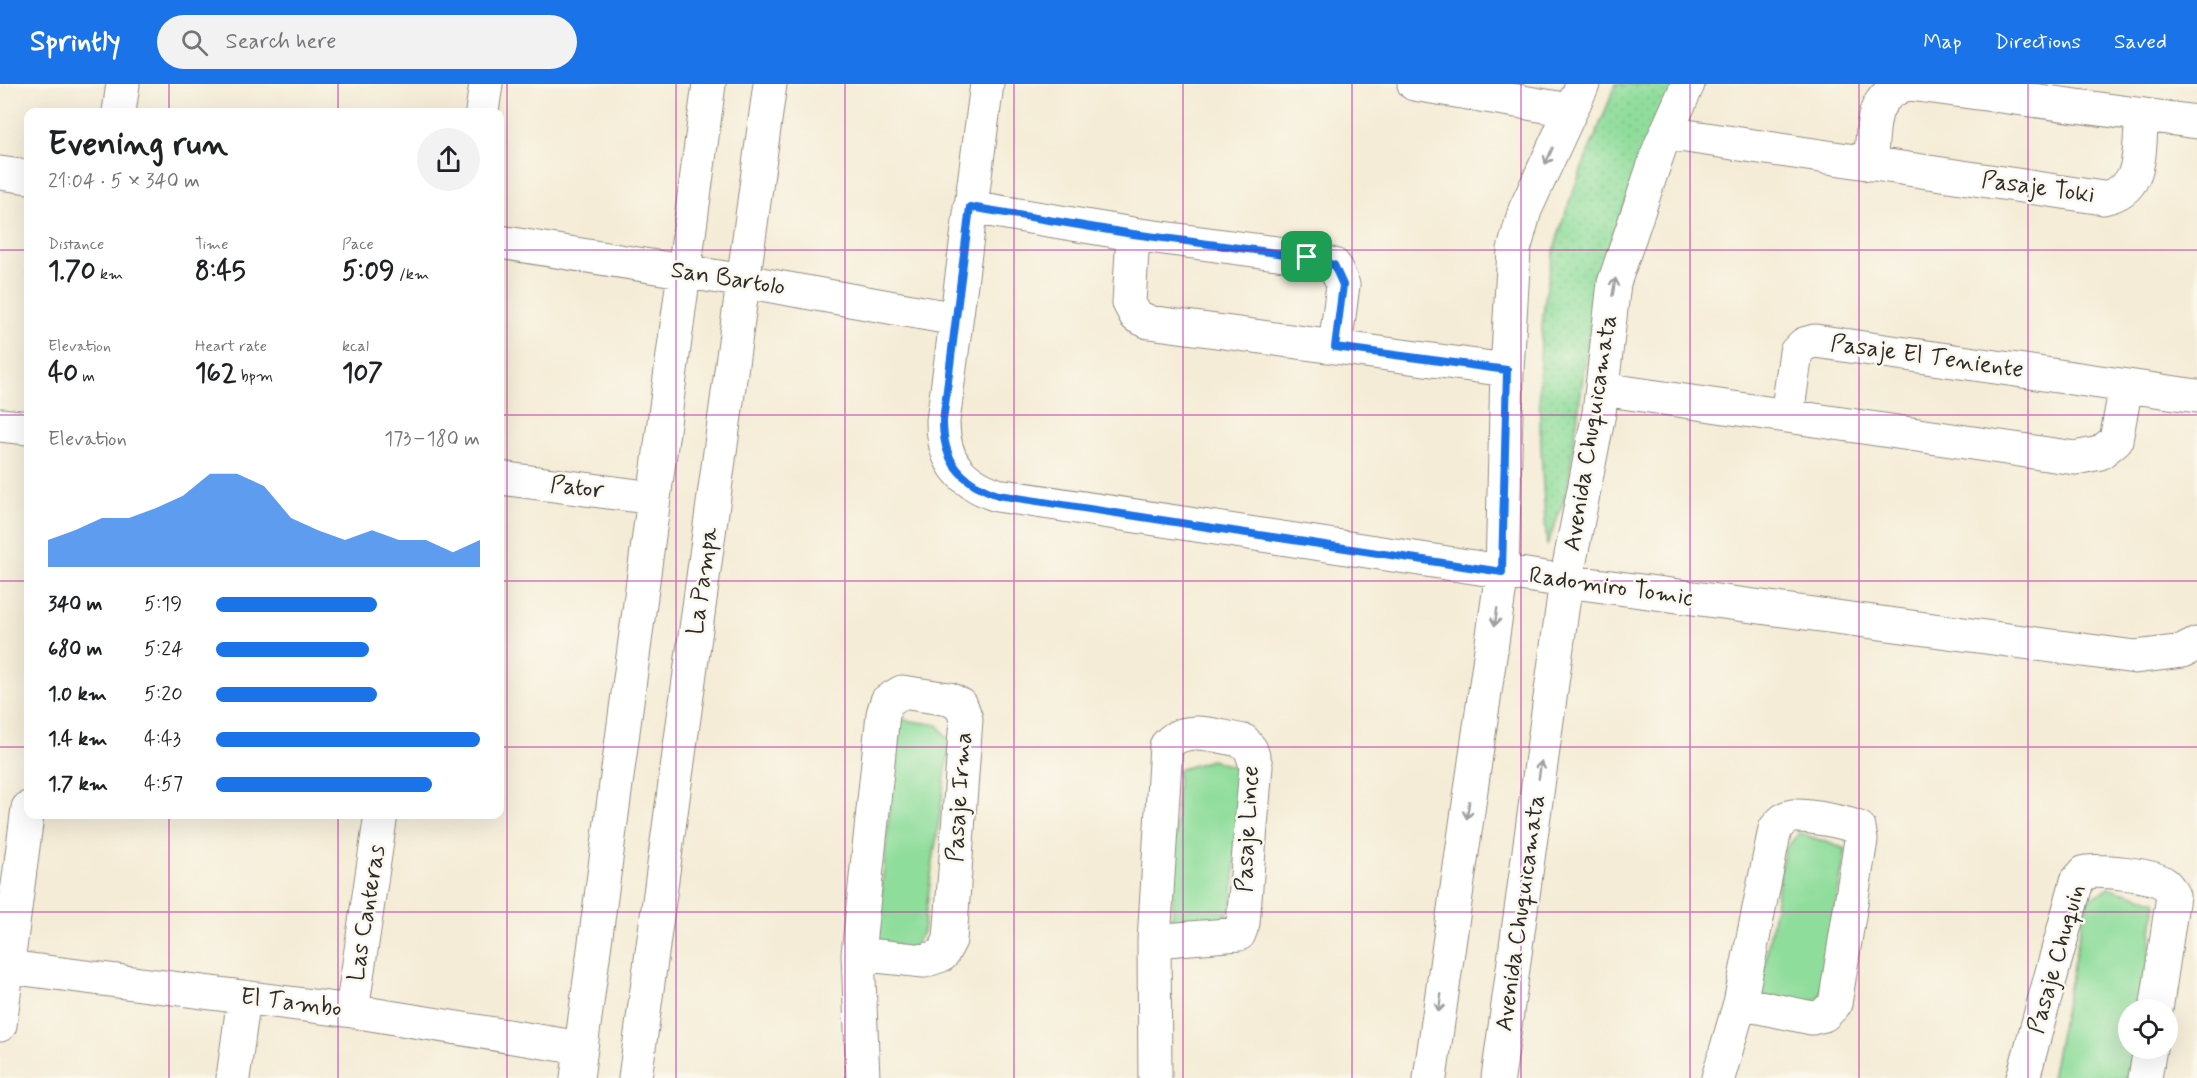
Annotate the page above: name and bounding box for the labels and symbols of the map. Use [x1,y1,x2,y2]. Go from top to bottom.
one-way arrow [1543,147,1555,165]
street label: Pasaje Toki [1979,165,2097,211]
pin [1281,231,1332,282]
street label: San Bartolo [669,255,787,303]
one-way arrow [1609,278,1620,298]
street label: Avenida Chuquicamata [1557,313,1625,553]
street label: Pasaje El Teniente [1829,328,2025,386]
street label: Pator [548,469,606,507]
street label: La Pampa [680,525,726,637]
street label: Radomiro Tomic [1527,560,1695,614]
one-way arrow [1490,606,1501,626]
street label: Pasaje Irma [940,731,980,863]
one-way arrow [1535,761,1546,781]
street label: Pasaje Lince [1229,765,1267,893]
street label: Avenida Chuquicamata [1489,793,1553,1033]
one-way arrow [1462,799,1473,819]
street label: Las Canteras [341,842,393,983]
street label: Pasaje Chuquin [2021,881,2093,1037]
street label: El Tambo [239,981,343,1025]
one-way arrow [1435,992,1446,1012]

